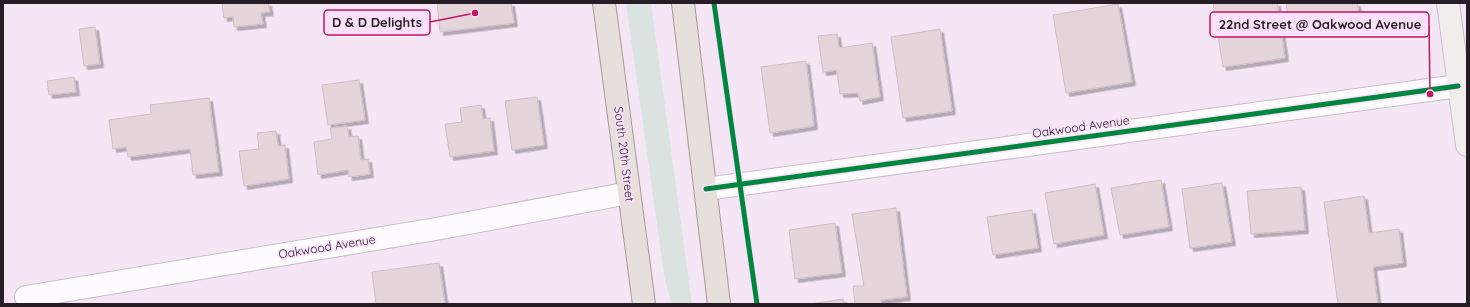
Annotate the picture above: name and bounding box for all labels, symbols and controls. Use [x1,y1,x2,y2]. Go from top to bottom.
callout: D & D Delights [324,10,430,35]
callout: 22nd Street @ Oakwood Avenue [1210,12,1429,37]
text: D & D Delights [332,14,422,30]
text: 22nd Street @ Oakwood Avenue [1219,16,1422,32]
street label: South 20th Street [611,106,638,202]
street label: Oakwood Avenue [1031,112,1131,141]
street label: Oakwood Avenue [277,231,377,262]

